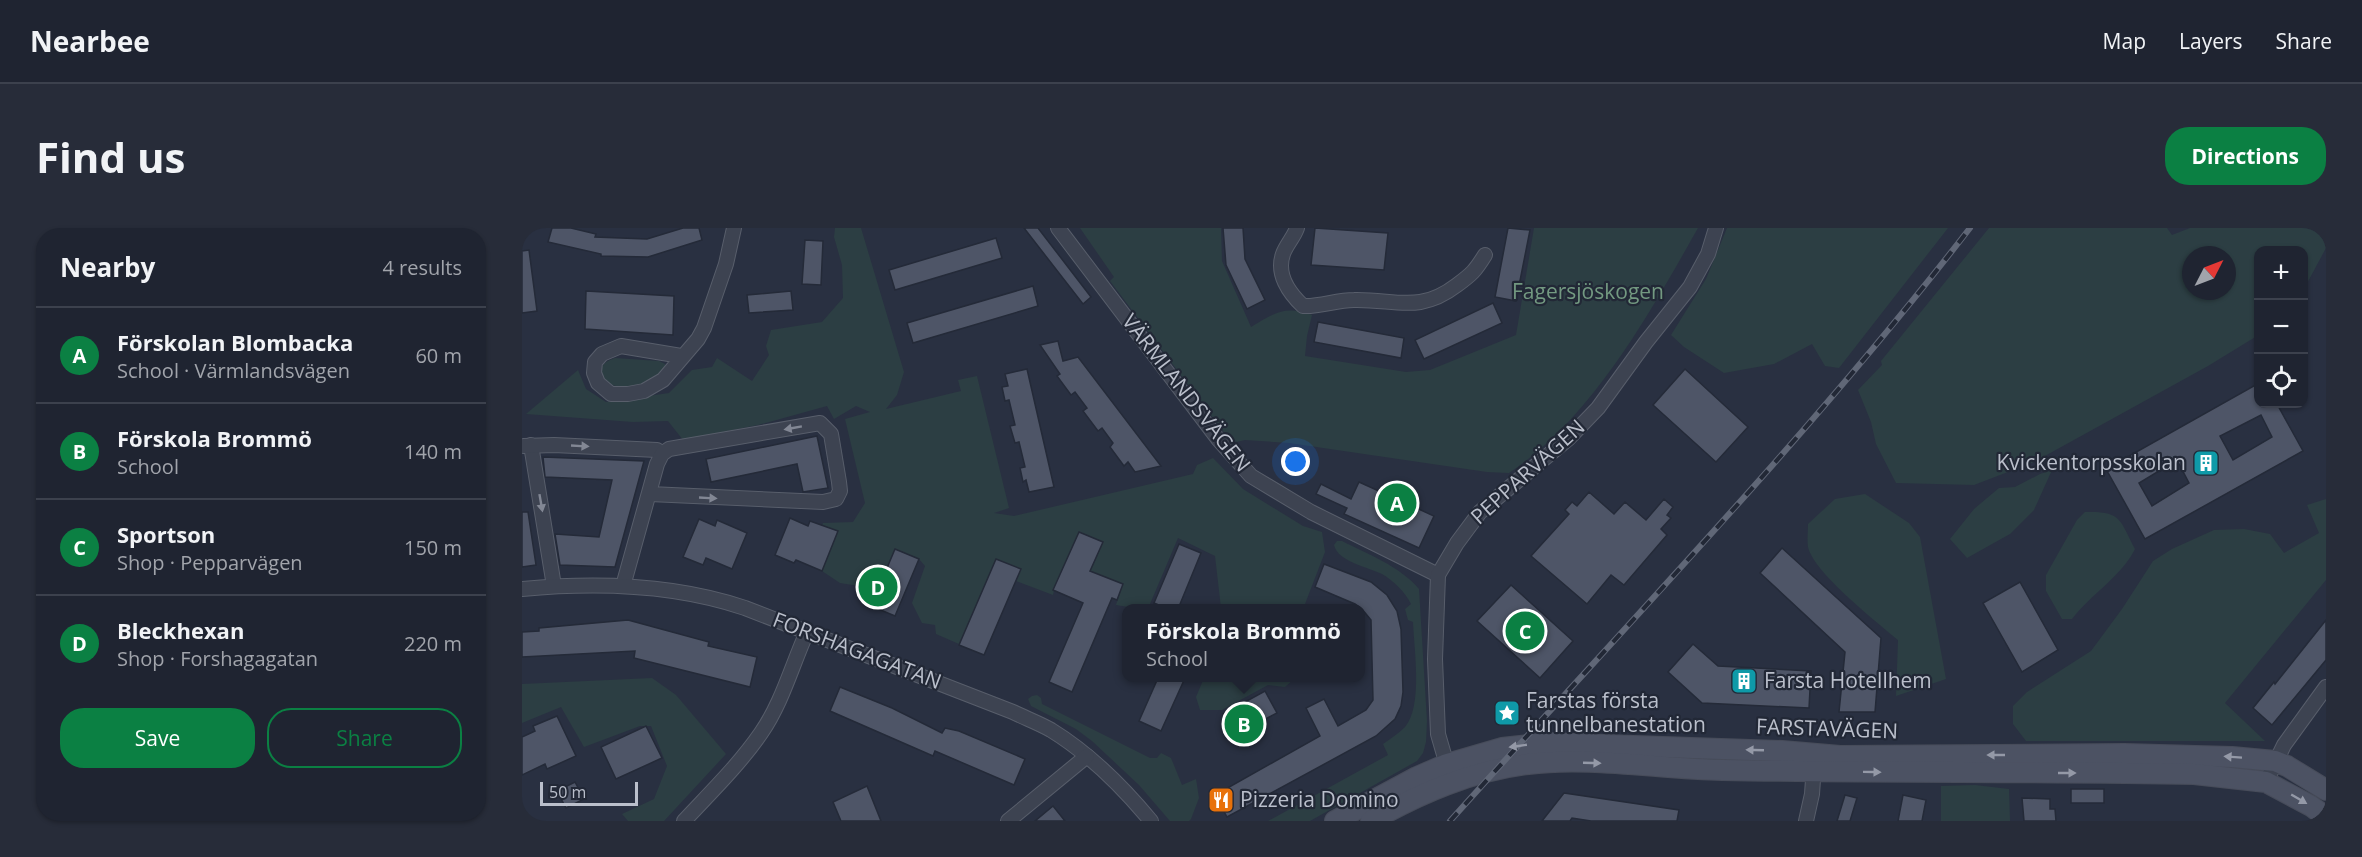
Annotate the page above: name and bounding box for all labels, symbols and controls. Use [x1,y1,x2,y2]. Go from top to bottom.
text: Nearbee [30,22,150,60]
text: Map [2103,27,2146,55]
text: Layers [2179,27,2243,55]
text: Share [2276,27,2332,55]
button: Directions [2165,127,2326,185]
text: Find us [36,128,185,185]
north arrow [2182,246,2236,300]
map controls [2254,246,2308,408]
button: + [2254,246,2308,300]
text: Nearby [60,249,155,285]
text: 4 results [382,254,462,281]
park label: Fagersjöskogen [1512,277,1664,305]
button: − [2254,300,2308,354]
street label: VÄRMLANDSVÄGEN [1116,308,1257,477]
text: Förskolan Blombacka [117,327,353,357]
text: A [73,342,86,369]
text: 60 m [415,342,462,369]
button: locate [2254,354,2308,408]
text: School · Värmlandsvägen [117,357,350,384]
street label: PEPPARVÄGEN [1464,413,1590,530]
text: Förskola Brommö [117,423,312,453]
one-way arrow [784,424,803,433]
text: B [73,438,86,465]
text: 140 m [404,438,462,465]
one-way arrow [571,442,590,451]
your location [1281,447,1310,476]
place label: Kvickentorpsskolan [1997,448,2186,476]
building icon: Kvickentorpsskolan [2191,448,2221,478]
text: School [117,453,179,480]
pin: A [1378,480,1416,526]
one-way arrow [537,493,546,512]
one-way arrow [699,493,718,502]
text: Sportson [117,519,215,549]
text: C [73,534,86,561]
text: 150 m [404,534,462,561]
text: Shop · Pepparvägen [117,549,303,576]
pin: D [858,564,898,610]
popup [1122,604,1365,682]
street label: FORSHAGAGATAN [769,605,946,695]
pin: C [1506,608,1544,654]
text: Bleckhexan [117,615,244,645]
text: Förskola Brommö [1146,615,1341,645]
text: D [72,630,87,657]
text: 220 m [404,630,462,657]
text: Shop · Forshagagatan [117,645,318,672]
text: School [1146,645,1208,672]
building icon: Farsta Hotellhem [1729,666,1759,696]
place label: Farsta Hotellhem [1764,666,1932,694]
place label: Farstas första tunnelbanestation [1526,686,1706,738]
place icon: Farstas första tunnelbanestation [1492,698,1522,728]
pin: B [1224,702,1264,746]
button: Save [60,708,255,768]
button: Share [267,708,462,768]
street label: FARSTAVÄGEN [1756,712,1898,744]
one-way arrow [1509,741,1528,750]
one-way arrow [1746,745,1765,755]
one-way arrow [1987,750,2006,760]
one-way arrow [2224,752,2243,762]
one-way arrow [1583,758,1602,768]
one-way arrow [1863,767,1882,777]
one-way arrow [2058,768,2077,777]
scale bar [540,779,638,806]
text: 50 m [549,781,586,803]
restaurant icon: Pizzeria Domino [1206,785,1236,815]
place label: Pizzeria Domino [1240,785,1399,813]
one-way arrow [2291,794,2308,804]

